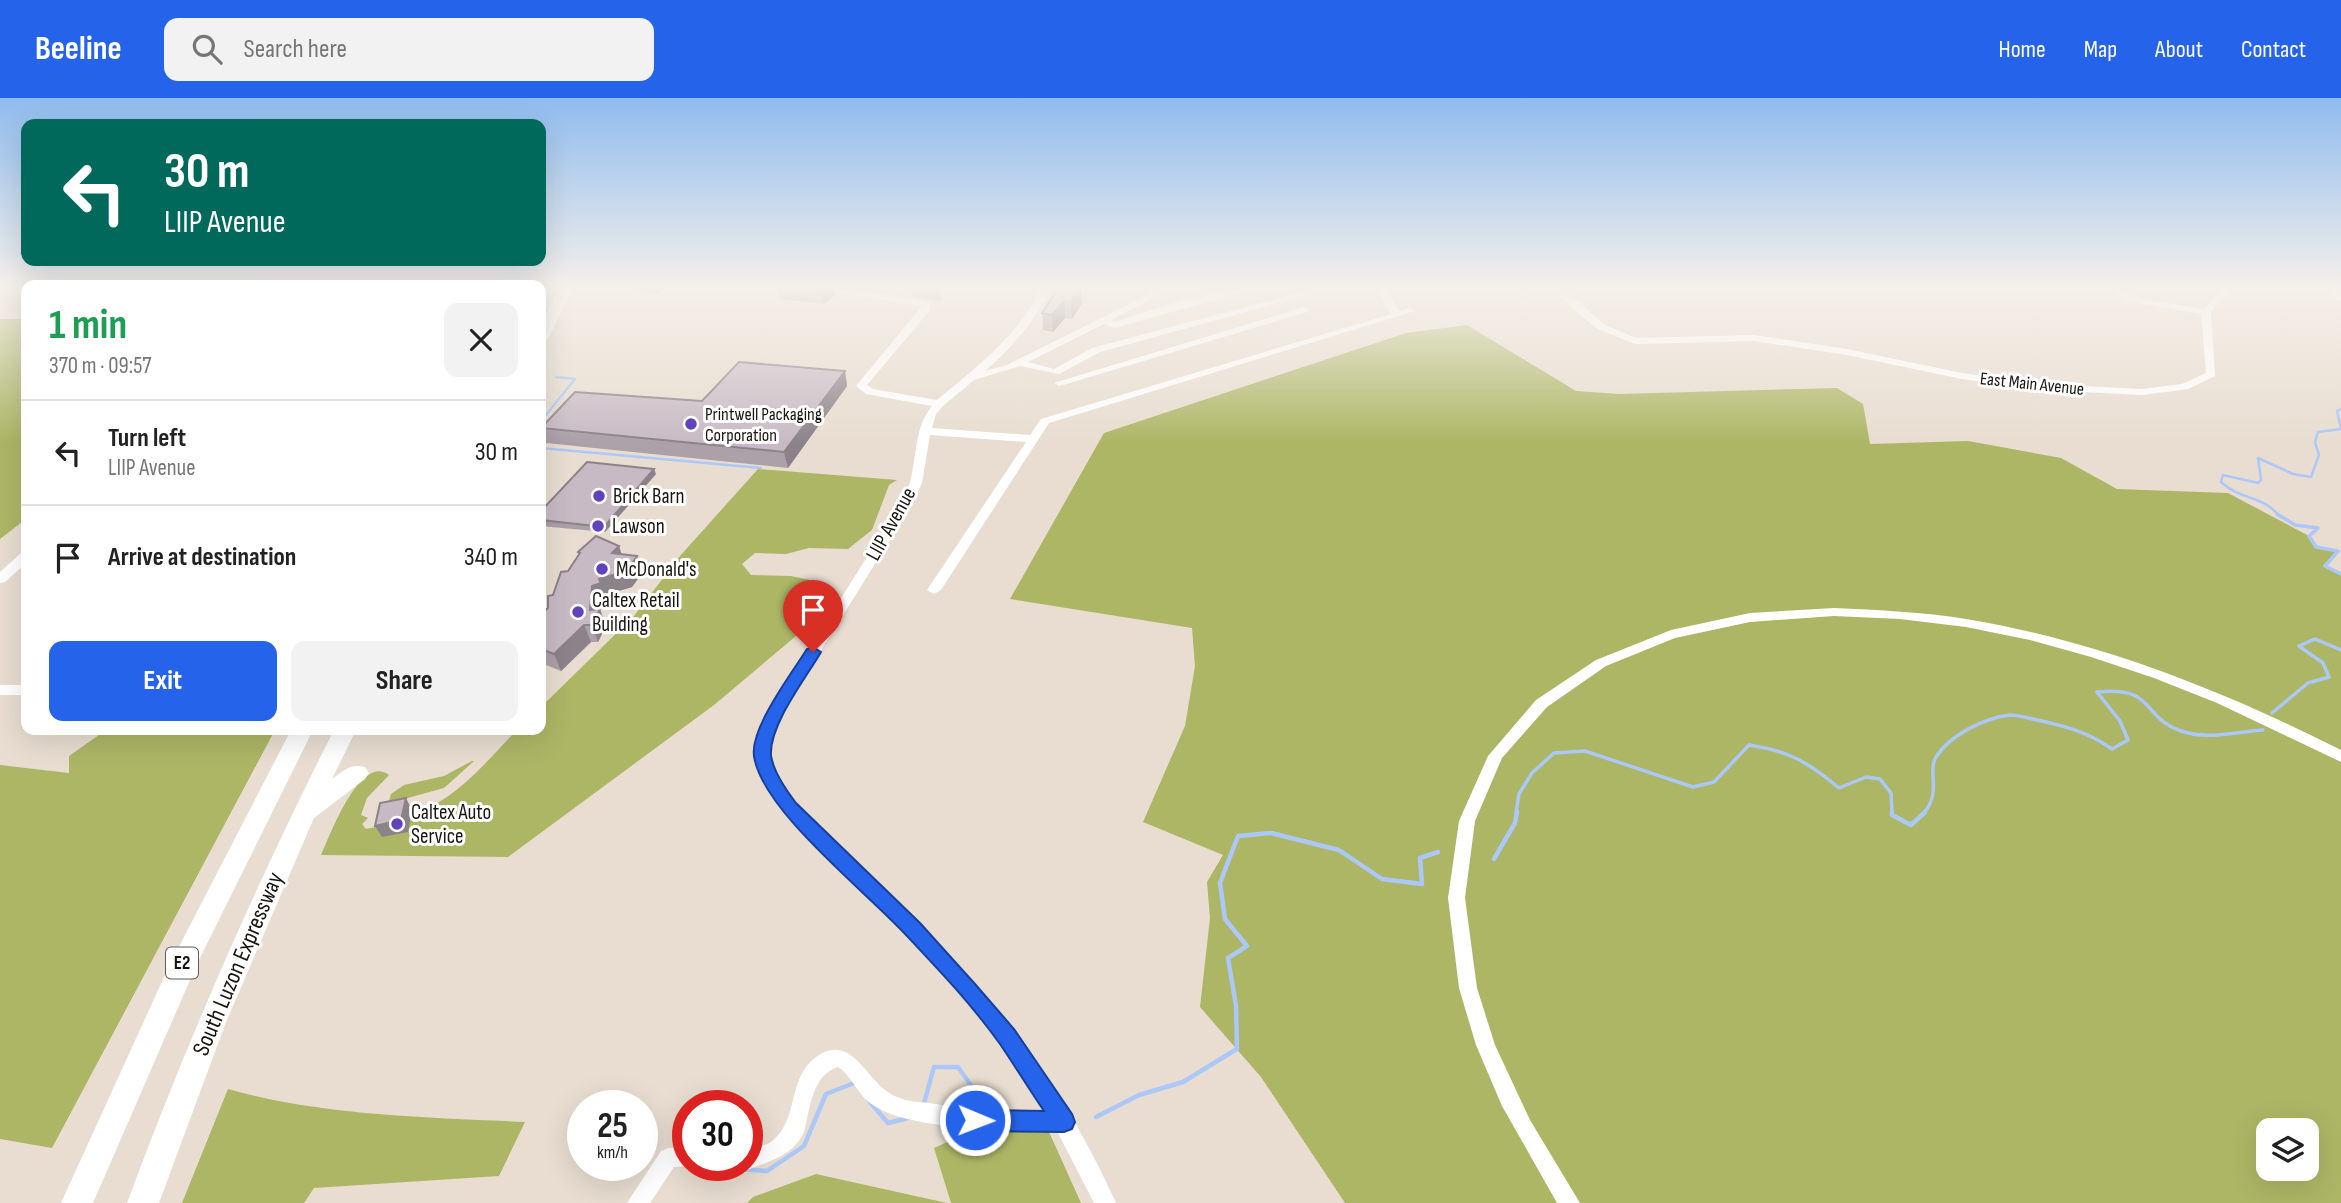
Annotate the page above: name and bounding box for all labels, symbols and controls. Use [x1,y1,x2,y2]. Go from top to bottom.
search box [164,18,654,81]
text: Beeline [35,29,122,69]
icon: search [188,30,226,68]
text: Search here [244,34,347,65]
text: Home [1998,35,2046,64]
text: Map [2084,35,2117,64]
text: About [2155,35,2203,64]
text: Contact [2241,35,2306,64]
text: 30 m [164,143,249,202]
icon: left [49,147,140,238]
text: LIIP Avenue [164,203,286,242]
text: 1 min [49,300,127,351]
button: close [444,303,518,377]
text: 370 m · 09:57 [49,352,151,380]
street label: East Main Avenue [1979,368,2085,400]
place label: Printwell Packaging Corporation [705,404,822,446]
marker: Printwell Packaging Corporation [683,416,699,432]
text: Turn left [108,423,186,454]
icon: left [49,434,87,472]
text: 30 m [475,437,518,468]
text: LIIP Avenue [108,454,195,482]
street label: LIIP Avenue [861,483,921,565]
place label: Brick Barn [613,484,685,509]
marker: Brick Barn [591,488,607,504]
place label: Lawson [612,514,665,539]
marker: Lawson [590,518,606,534]
icon: arrive [49,539,87,577]
text: Arrive at destination [108,542,296,573]
text: 340 m [464,542,518,573]
place label: McDonald's [616,557,697,582]
marker: McDonald's [594,561,610,577]
pin [783,580,843,652]
place label: Caltex Retail Building [592,588,680,637]
icon: arrive [794,591,832,629]
marker: Caltex Retail Building [570,604,586,620]
button: Exit [49,641,277,721]
button: Share [291,641,518,721]
place label: Caltex Auto Service [411,800,491,849]
marker: Caltex Auto Service [389,816,405,832]
street label: South Luzon Expressway [186,868,290,1060]
road number: E2 [166,948,198,978]
position arrow [938,1083,1012,1157]
speed limit sign: 30 [672,1090,763,1181]
text: 25 [597,1105,628,1148]
map controls [2256,1118,2319,1181]
button: layers [2256,1118,2319,1181]
text: km/h [597,1142,628,1163]

